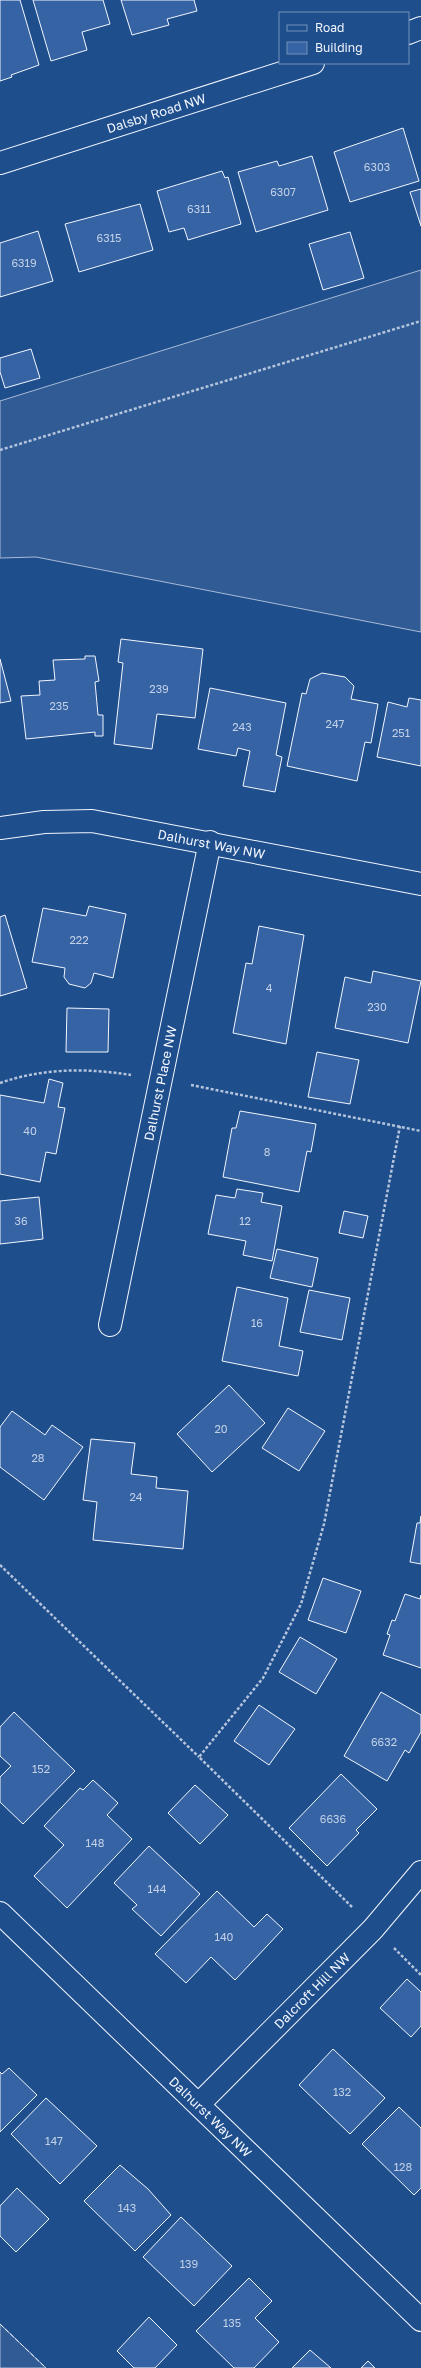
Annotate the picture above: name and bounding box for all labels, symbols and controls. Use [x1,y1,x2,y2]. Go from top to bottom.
legend [279,12,409,64]
text: Road [315,20,344,35]
text: Building [315,40,363,55]
street label: Dalsby Road NW [105,90,208,136]
house number: 6303 [364,160,390,173]
house number: 6307 [270,185,296,198]
house number: 6311 [187,202,211,215]
house number: 6315 [97,231,121,244]
house number: 6319 [11,256,37,269]
house number: 239 [149,682,169,695]
house number: 235 [49,699,69,712]
house number: 247 [326,717,345,730]
house number: 243 [232,720,252,733]
house number: 251 [392,726,410,739]
street label: Dalhurst Way NW [156,826,267,862]
house number: 222 [69,933,89,946]
house number: 4 [266,981,273,994]
house number: 230 [367,1000,387,1013]
street label: Dalhurst Place NW [140,1024,180,1142]
house number: 40 [23,1124,37,1137]
house number: 8 [264,1145,271,1158]
house number: 36 [14,1214,28,1227]
house number: 12 [239,1214,251,1227]
house number: 16 [251,1316,263,1329]
house number: 20 [214,1422,228,1435]
house number: 28 [31,1451,45,1464]
house number: 24 [129,1490,143,1503]
house number: 6632 [371,1735,397,1748]
house number: 152 [32,1762,50,1775]
house number: 6636 [320,1812,347,1825]
house number: 148 [86,1836,105,1849]
house number: 144 [148,1882,167,1895]
house number: 140 [215,1930,234,1943]
street label: Dalcroft Hill NW [271,1949,353,2032]
street label: Dalhurst Way NW [166,2073,256,2161]
house number: 132 [333,2085,351,2098]
house number: 147 [45,2134,63,2147]
house number: 128 [394,2160,412,2173]
house number: 143 [118,2201,136,2214]
house number: 139 [180,2257,198,2270]
house number: 135 [223,2316,241,2329]

